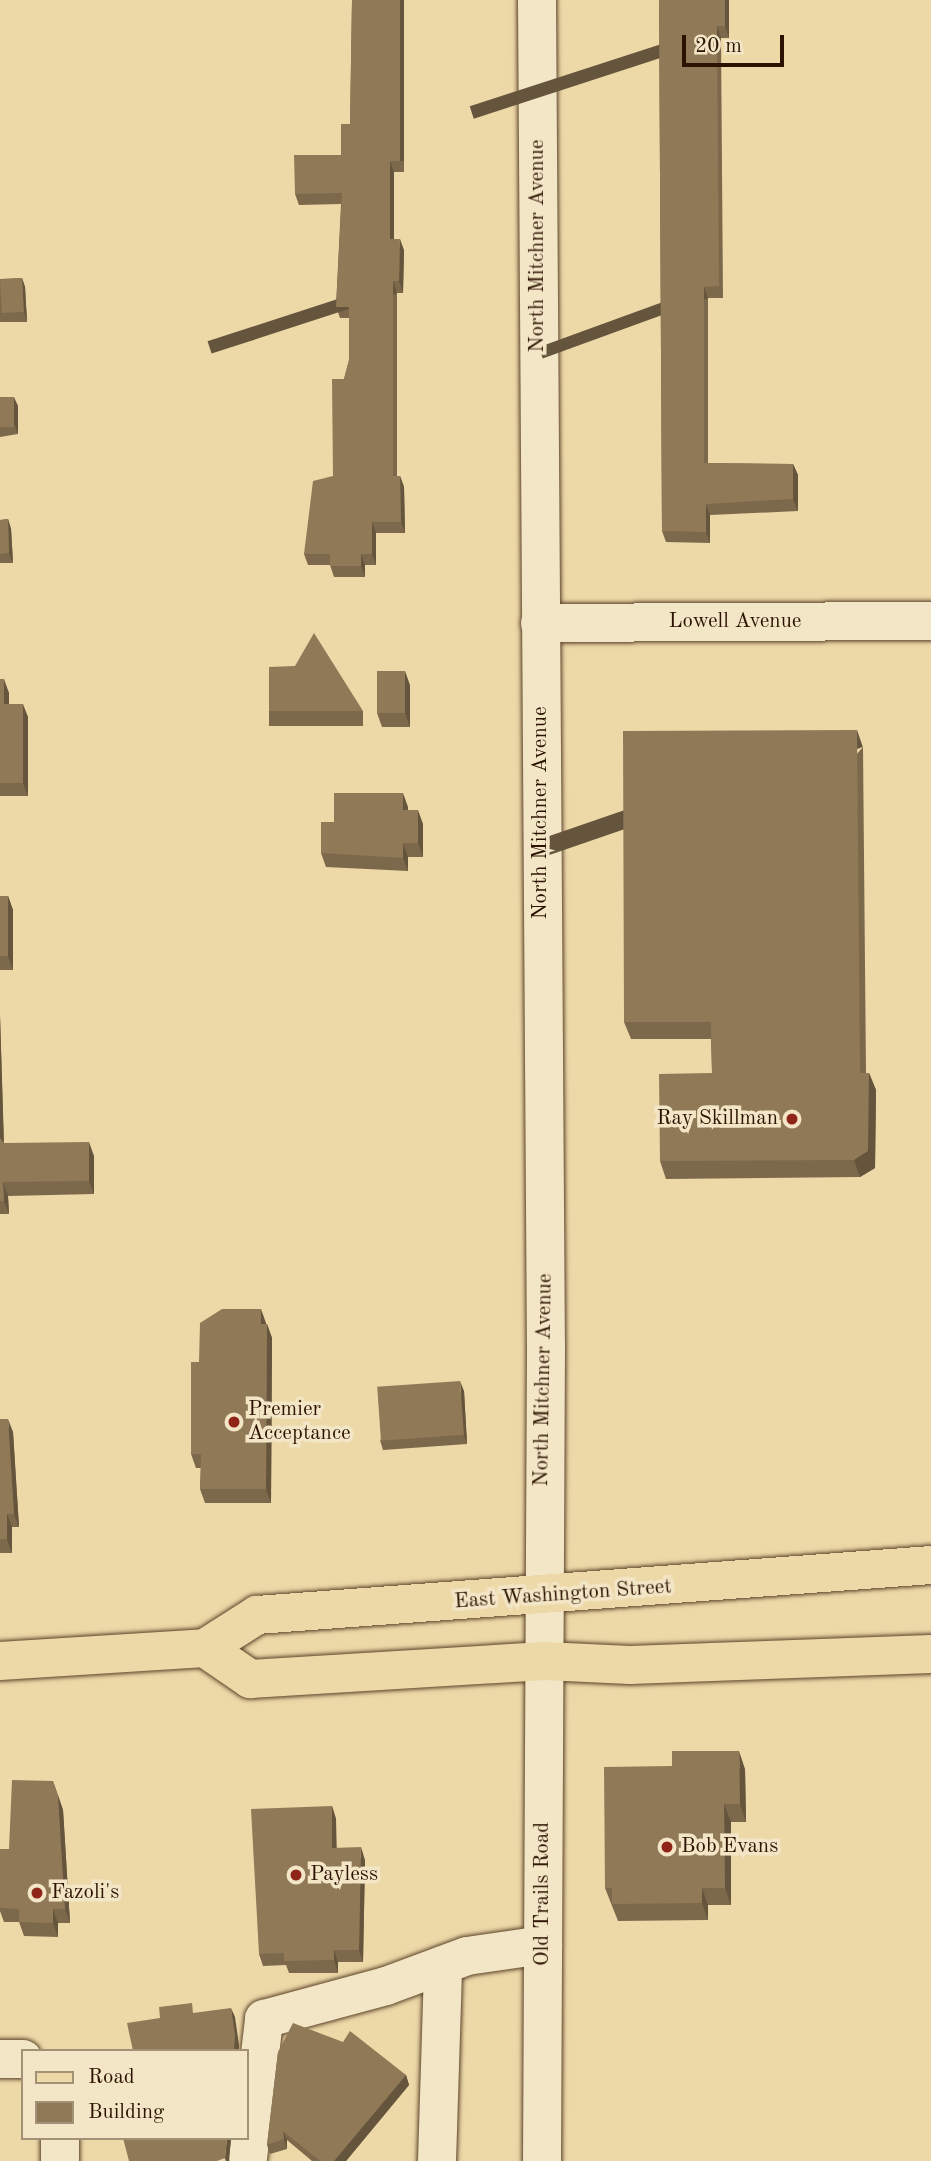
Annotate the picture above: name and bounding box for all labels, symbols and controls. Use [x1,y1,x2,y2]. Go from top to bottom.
scale bar [686,21,788,65]
text: 20 m [695,36,742,57]
street label: North Mitchner Avenue [525,139,551,353]
street label: Lowell Avenue [668,609,802,635]
street label: North Mitchner Avenue [528,706,554,920]
place label: Ray Skillman [657,1106,778,1132]
marker: Ray Skillman [784,1111,800,1127]
street label: North Mitchner Avenue [530,1273,558,1487]
place label: Premier Acceptance [248,1397,351,1447]
marker: Premier Acceptance [226,1414,242,1430]
street label: East Washington Street [453,1575,673,1615]
street label: Old Trails Road [530,1822,556,1966]
place label: Bob Evans [681,1834,778,1860]
marker: Bob Evans [659,1839,675,1855]
place label: Payless [310,1862,378,1888]
marker: Payless [288,1867,304,1883]
place label: Fazoli's [51,1880,119,1906]
marker: Fazoli's [29,1885,45,1901]
legend [21,2049,248,2140]
text: Road [88,2067,135,2088]
text: Building [88,2102,164,2123]

